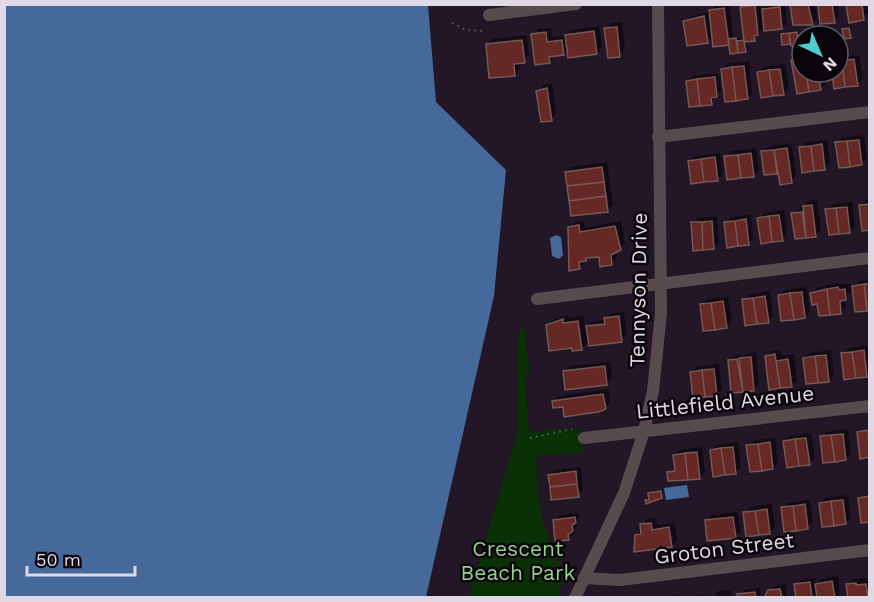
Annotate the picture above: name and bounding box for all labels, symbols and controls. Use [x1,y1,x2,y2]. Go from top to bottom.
north arrow [790,24,850,84]
text: N [819,53,841,75]
street label: Tennyson Drive [624,212,652,368]
street label: Littlefield Avenue [635,380,815,424]
street label: Groton Street [653,527,796,569]
park label: Crescent Beach Park [461,536,575,585]
scale bar [27,539,135,577]
text: 50 m [36,549,81,570]

